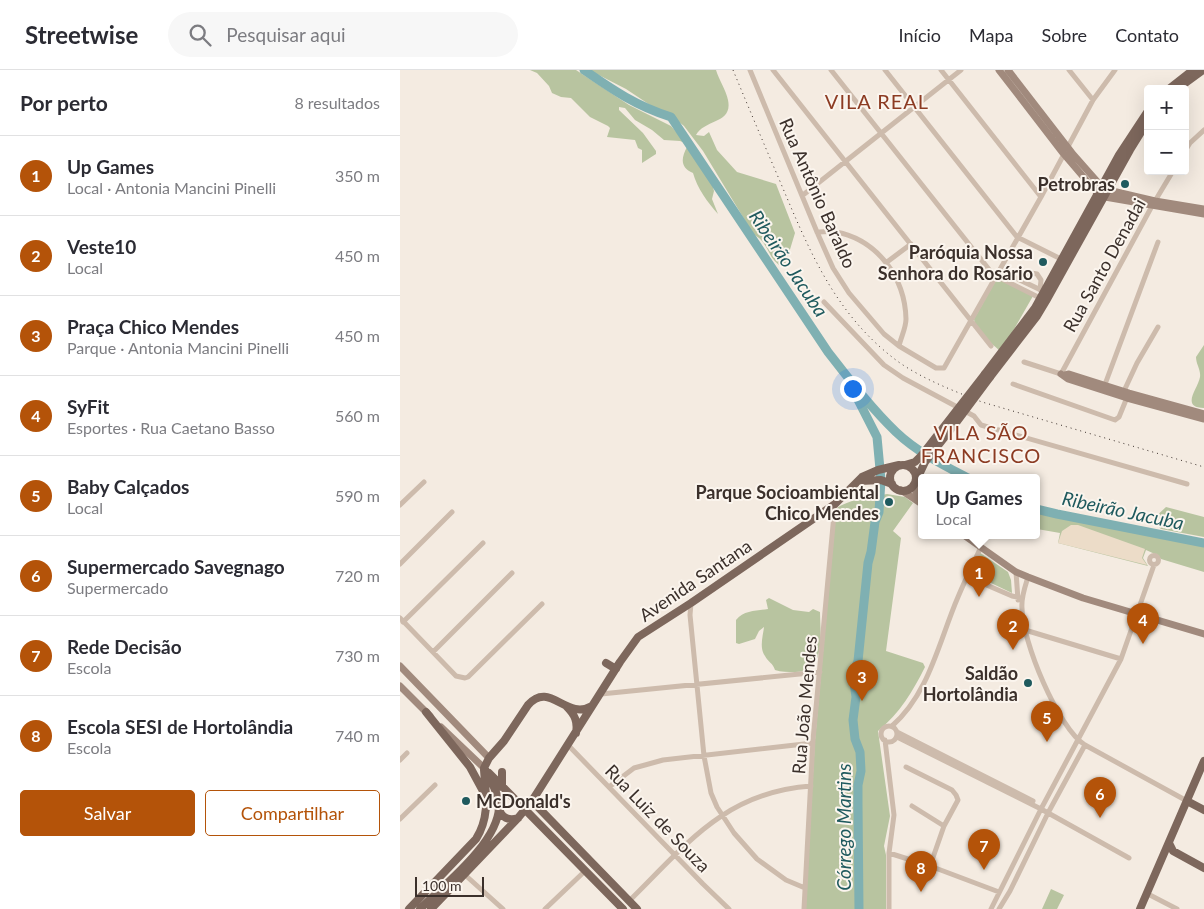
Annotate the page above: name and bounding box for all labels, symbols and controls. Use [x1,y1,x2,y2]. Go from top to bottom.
search box [168,12,518,57]
text: Streetwise [25,20,138,49]
icon: search [186,21,214,49]
text: Pesquisar aqui [226,23,346,46]
text: Início [899,24,941,46]
text: Mapa [969,24,1013,46]
text: Sobre [1041,24,1087,46]
text: Contato [1115,24,1179,46]
map controls [1144,85,1189,175]
button: + [1144,85,1189,130]
district label: VILA REAL [825,89,929,113]
text: Por perto [20,90,108,115]
text: 8 resultados [294,93,380,112]
street label: Rua Antônio Baraldo [775,114,861,272]
button: − [1144,130,1189,175]
text: Up Games [67,155,154,178]
text: 1 [31,166,41,185]
text: 350 m [335,166,380,185]
place label: Petrobras [1037,173,1115,195]
text: Local · Antonia Mancini Pinelli [67,178,276,197]
marker: Petrobras [1119,178,1131,190]
street label: Rua Santo Denadai [1058,194,1150,336]
water label: Ribeirão Jacuba [745,205,833,321]
text: Veste10 [67,235,136,258]
place label: Paróquia Nossa Senhora do Rosário [878,241,1033,284]
text: 2 [31,246,41,265]
text: 450 m [335,246,380,265]
marker: Paróquia Nossa Senhora do Rosário [1037,256,1049,268]
text: Local [67,258,103,277]
text: Praça Chico Mendes [67,315,239,338]
text: 3 [31,326,41,345]
text: 450 m [335,326,380,345]
text: Parque · Antonia Mancini Pinelli [67,338,289,357]
your location [840,376,866,402]
text: SyFit [67,395,109,418]
text: 4 [31,406,41,425]
text: 560 m [335,406,380,425]
text: Esportes · Rua Caetano Basso [67,418,275,437]
district label: VILA SÃO FRANCISCO [921,420,1041,467]
popup [918,474,1040,539]
text: Baby Calçados [67,475,189,498]
place label: Parque Socioambiental Chico Mendes [695,481,879,524]
text: 5 [31,486,41,505]
text: 590 m [335,486,380,505]
text: Up Games [935,486,1023,509]
water label: Ribeirão Jacuba [1060,486,1186,534]
marker: Parque Socioambiental Chico Mendes [883,496,895,508]
text: Local [67,498,103,517]
text: Local [935,509,972,528]
street label: Avenida Santana [635,534,755,626]
text: Supermercado Savegnago [67,555,285,578]
pin: 1 [963,556,995,597]
text: 6 [31,566,41,585]
text: 720 m [335,566,380,585]
text: Supermercado [67,578,168,597]
pin: 4 [1127,603,1159,644]
pin: 2 [997,609,1029,650]
text: Rede Decisão [67,635,182,658]
street label: Rua João Mendes [787,635,821,775]
text: 7 [31,646,41,665]
text: 730 m [335,646,380,665]
text: Escola [67,658,111,677]
pin: 3 [846,660,878,701]
place label: Saldão Hortolândia [923,662,1018,705]
marker: Saldão Hortolândia [1022,677,1034,689]
pin: 5 [1031,701,1063,742]
text: Escola SESI de Hortolândia [67,715,293,738]
text: 8 [31,726,41,745]
text: 740 m [335,726,380,745]
text: Escola [67,738,111,757]
street label: Rua Luiz de Souza [601,759,715,877]
water label: Córrego Martins [832,763,855,891]
pin: 6 [1084,777,1116,818]
button: Salvar [20,790,195,836]
button: Compartilhar [205,790,380,836]
place label: McDonald's [476,790,571,812]
marker: McDonald's [460,795,472,807]
pin: 7 [968,829,1000,870]
pin: 8 [905,851,937,892]
scale bar [415,874,484,897]
text: 100 m [422,877,461,894]

